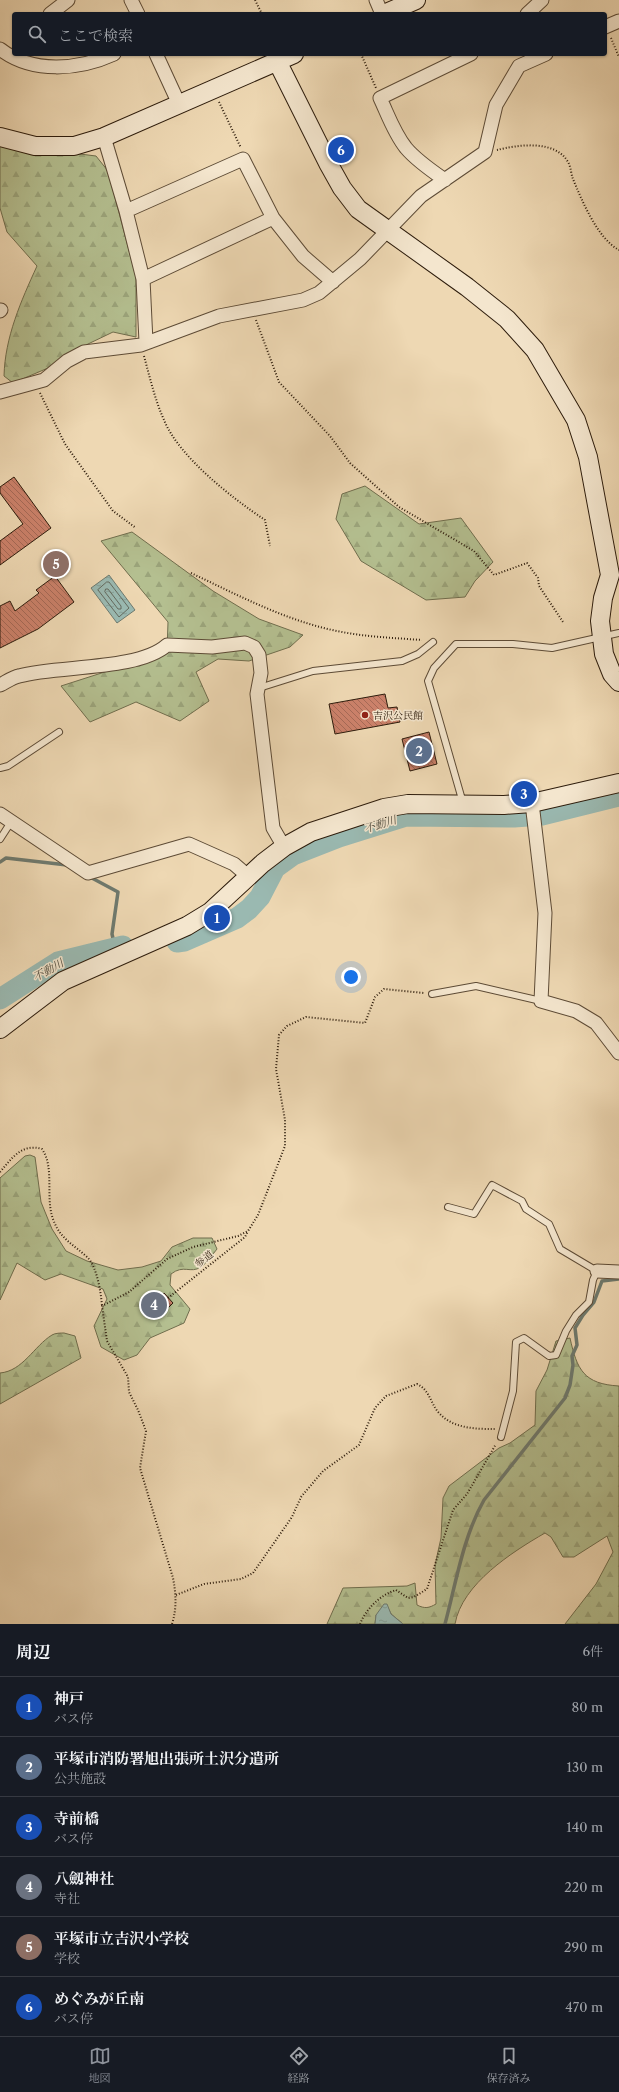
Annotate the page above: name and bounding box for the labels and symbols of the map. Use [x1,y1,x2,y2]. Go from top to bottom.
pin: 6 [328,135,354,165]
pin: 5 [43,549,69,579]
place label: 吉沢公民館 [373,709,423,722]
marker: 吉沢公民館 [360,710,370,720]
pin: 2 [406,736,432,766]
pin: 3 [511,779,537,809]
water label: 不動川 [362,812,399,836]
pin: 1 [204,903,230,933]
water label: 不動川 [30,955,67,984]
your location [341,967,361,987]
street label: 参道 [192,1248,216,1270]
pin: 4 [141,1290,167,1320]

